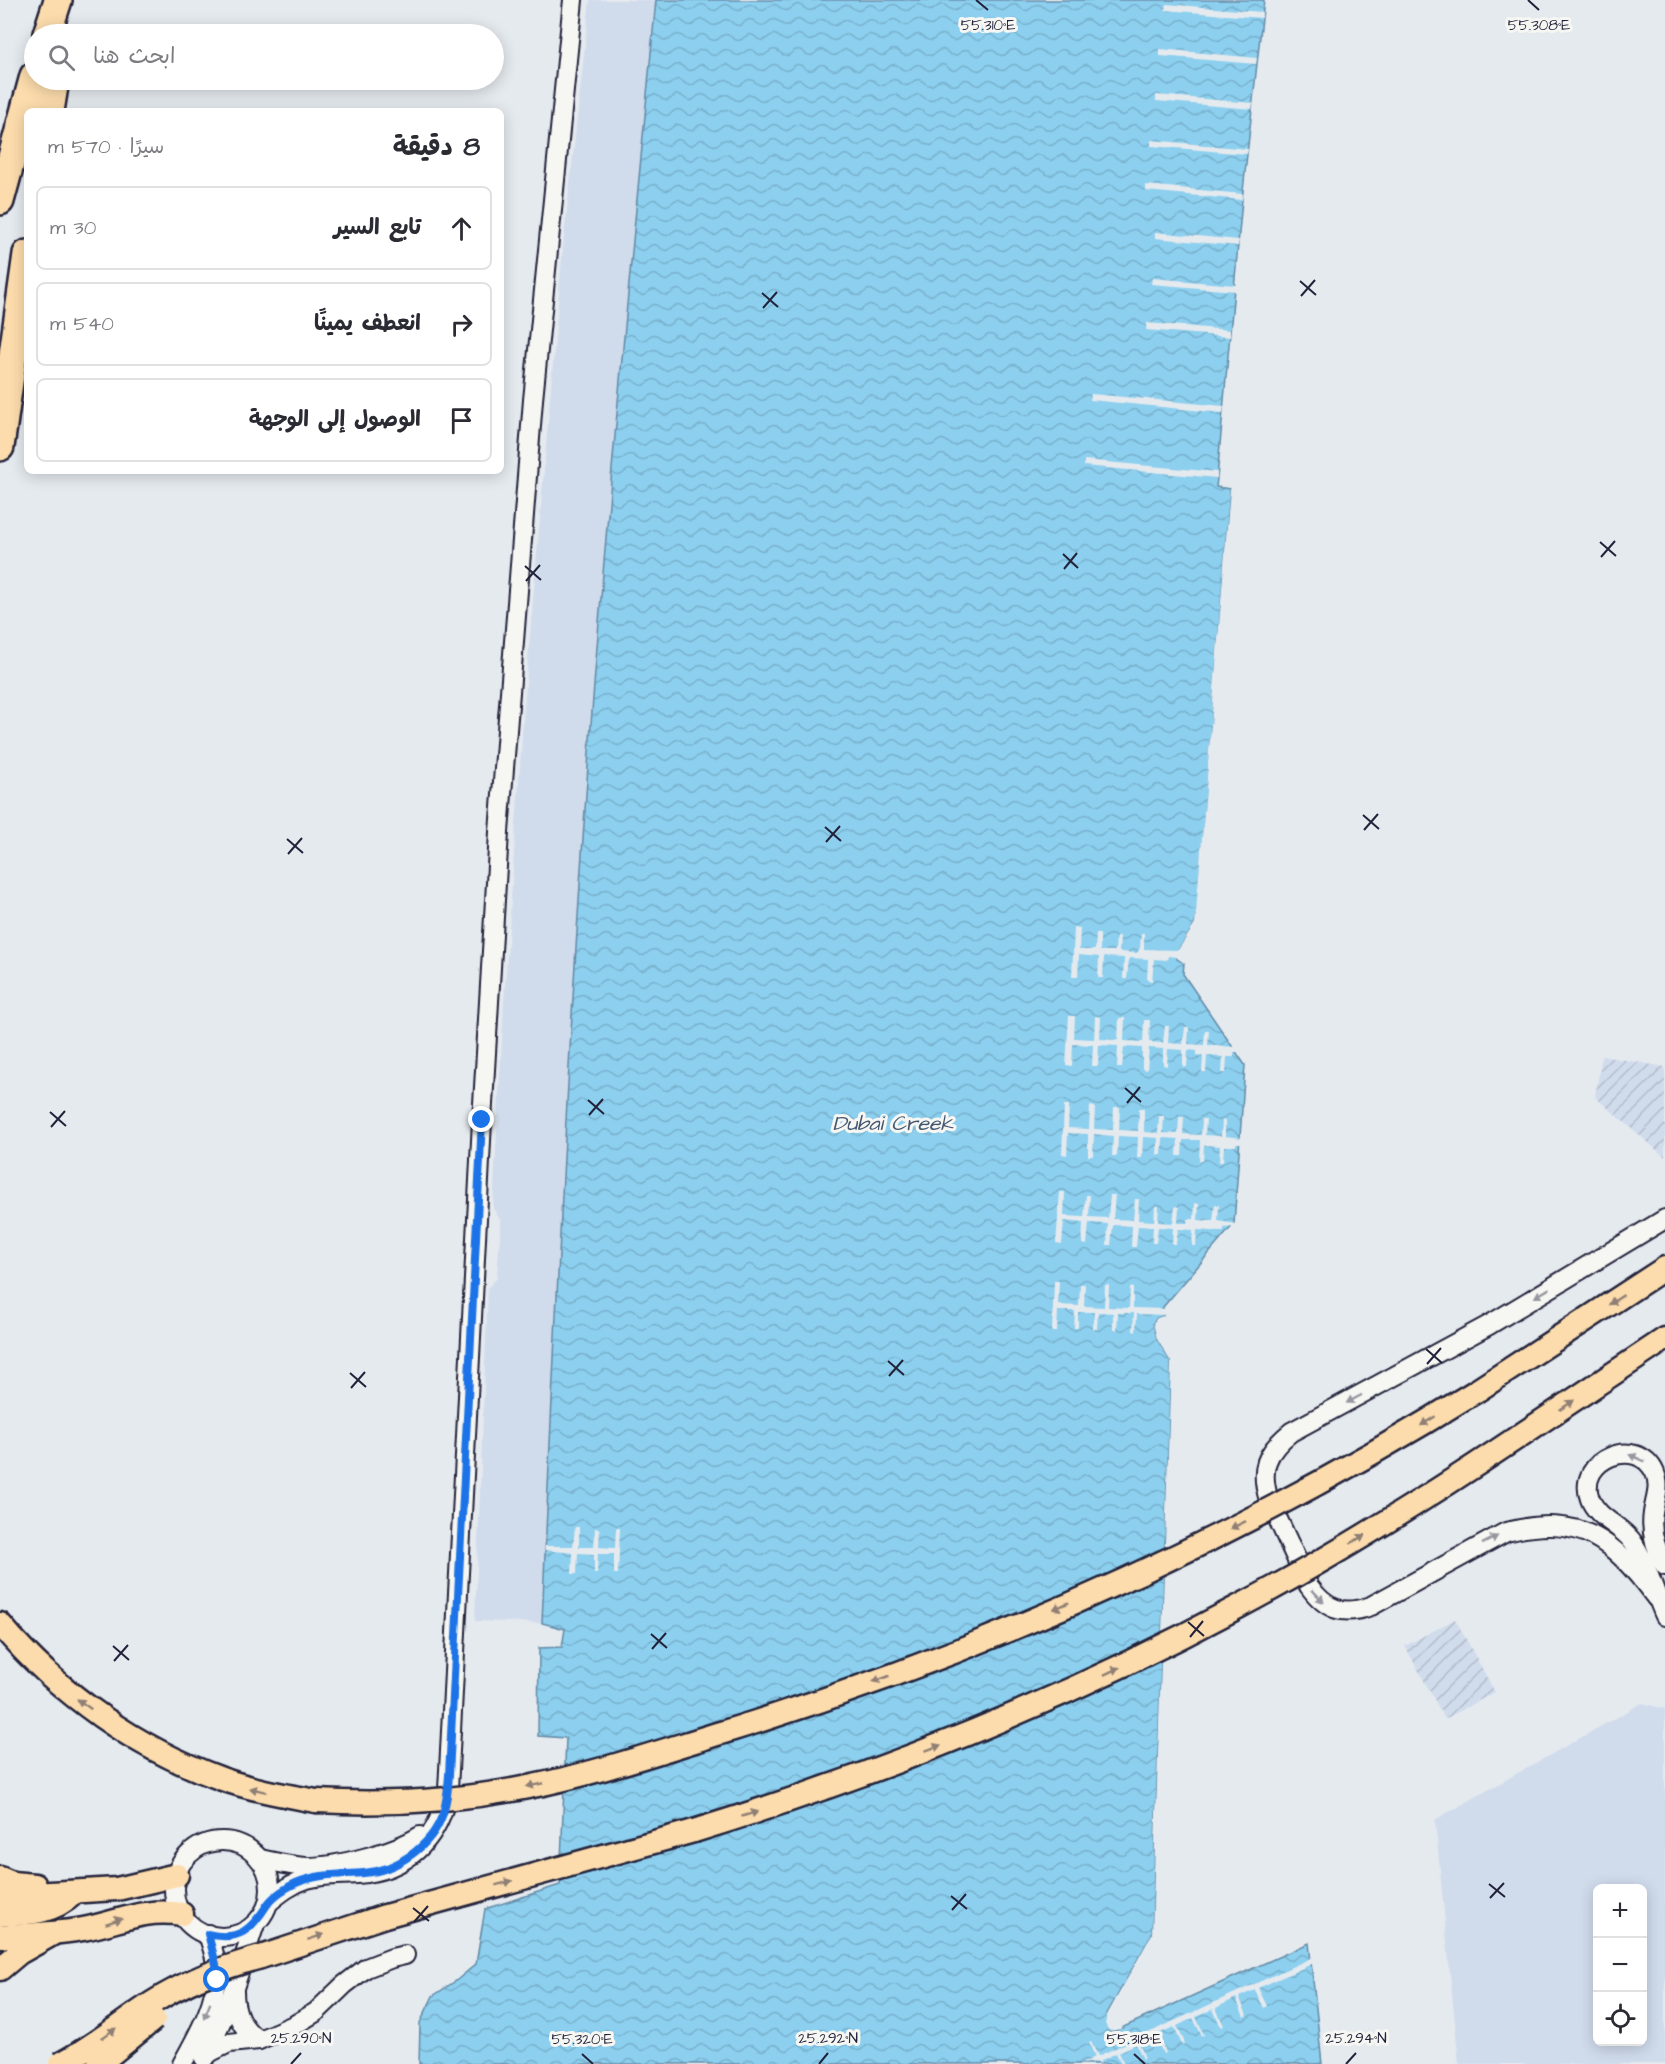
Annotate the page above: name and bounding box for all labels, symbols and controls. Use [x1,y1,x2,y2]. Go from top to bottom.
text: 55.310°E [961,15,1015,36]
text: 55.308°E [1508,15,1570,36]
search box [24,24,504,90]
icon: search [45,41,78,74]
text: ابحث هنا [93,41,175,72]
text: 8 دقيقة [393,129,480,165]
text: سيرًا · 570 m [48,133,164,161]
text: تابع السير [334,212,421,243]
icon: ahead [445,212,478,245]
text: 30 m [50,214,96,242]
text: انعطف يمينًا [314,308,421,339]
icon: right [445,308,478,341]
text: 540 m [50,310,114,338]
text: الوصول إلى الوجهة [249,404,421,435]
icon: arrive [445,404,478,437]
route end [468,1106,494,1132]
water label: Dubai Creek [833,1109,954,1138]
one-way arrow [1534,1287,1550,1298]
one-way arrow [1608,1295,1624,1306]
one-way arrow [1345,1394,1362,1404]
one-way arrow [1558,1399,1574,1411]
one-way arrow [1420,1416,1436,1427]
one-way arrow [1627,1453,1645,1463]
one-way arrow [1230,1520,1247,1529]
one-way arrow [1350,1534,1366,1545]
one-way arrow [1482,1536,1499,1545]
one-way arrow [1311,1589,1325,1604]
one-way arrow [1052,1601,1070,1611]
one-way arrow [1104,1666,1121,1675]
one-way arrow [871,1674,889,1684]
one-way arrow [77,1698,93,1710]
one-way arrow [925,1743,943,1753]
one-way arrow [526,1781,545,1791]
one-way arrow [249,1784,268,1794]
one-way arrow [741,1809,759,1818]
one-way arrow [495,1878,513,1887]
map controls [1593,1884,1647,2046]
button: + [1593,1884,1647,1938]
one-way arrow [105,1916,123,1925]
one-way arrow [308,1932,326,1942]
button: − [1593,1938,1647,1992]
route start [203,1966,229,1992]
button: locate [1593,1992,1647,2046]
one-way arrow [202,2002,211,2020]
one-way arrow [101,2027,117,2039]
text: 25.290°N [271,2028,331,2049]
text: 25.292°N [798,2028,858,2049]
text: 25.294°N [1325,2028,1387,2049]
text: 55.320°E [551,2029,613,2050]
text: 55.318°E [1107,2029,1162,2050]

